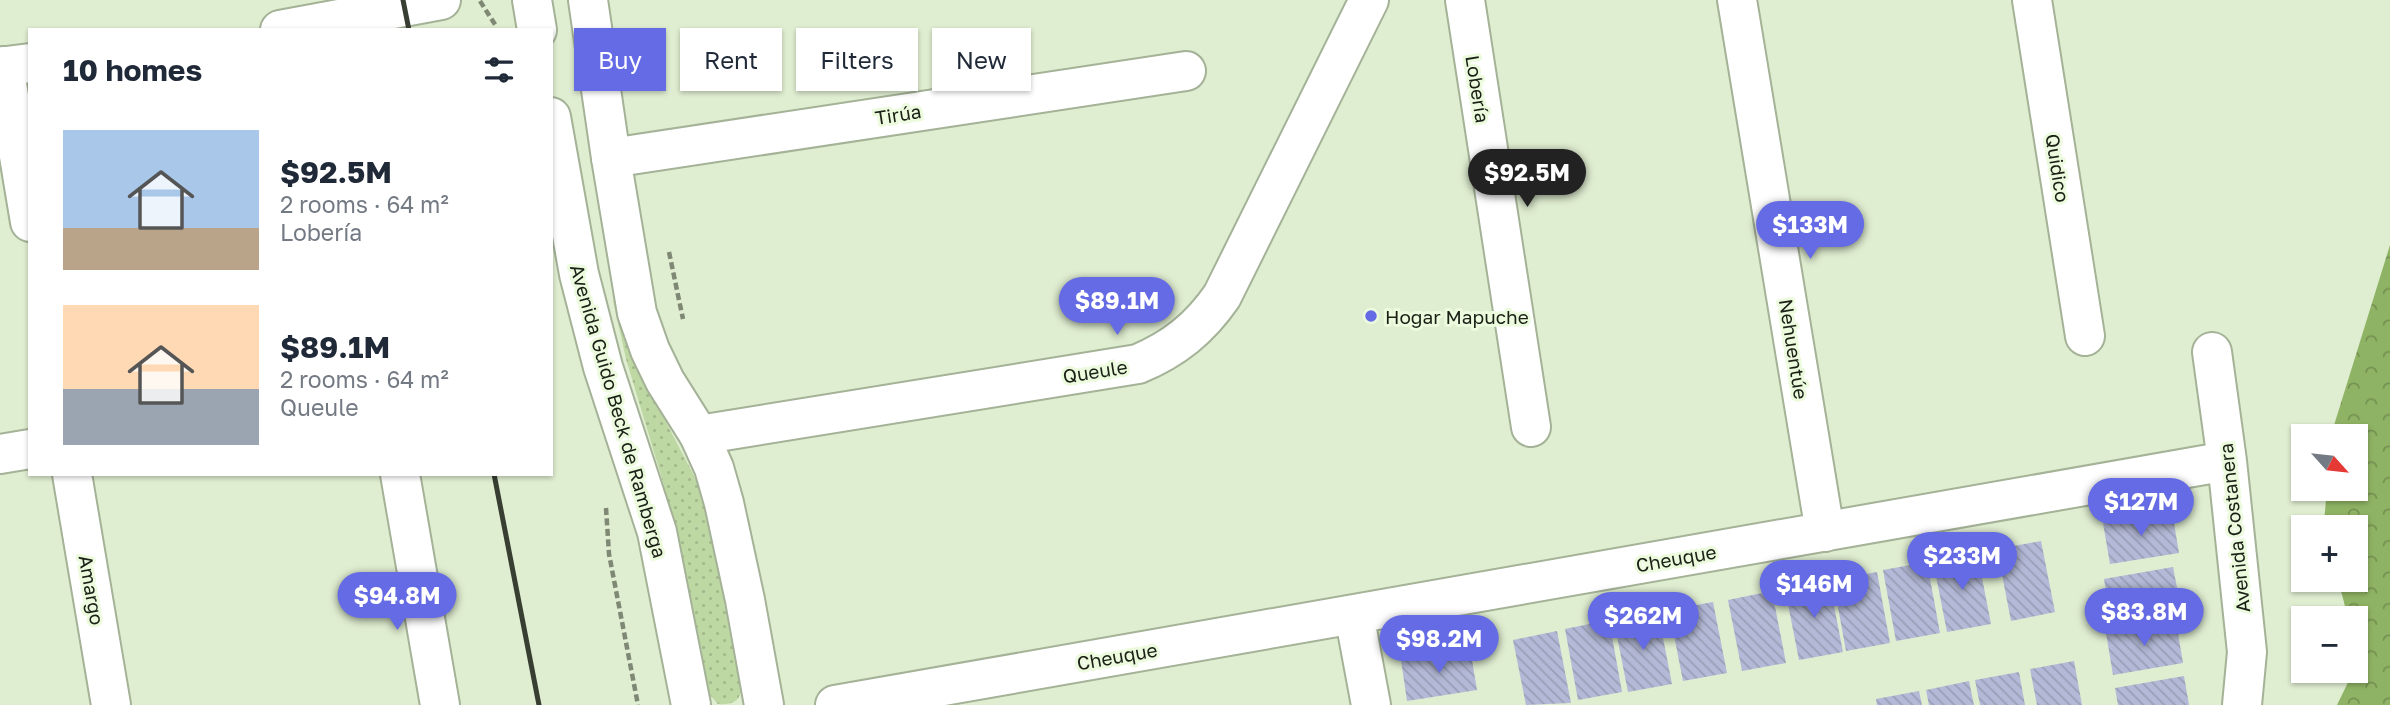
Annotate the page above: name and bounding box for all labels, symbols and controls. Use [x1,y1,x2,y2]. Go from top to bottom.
chip: Buy [574,28,666,91]
chip: Rent [680,28,782,91]
chip: Filters [796,28,918,91]
chip: New [932,28,1031,91]
icon: filters [480,51,518,89]
text: 10 homes [63,52,202,88]
street label: Lobería [1461,54,1495,124]
street label: Tirúa [873,99,923,129]
street label: Quidico [2041,132,2075,204]
pin: $92.5M [1470,150,1584,209]
text: $92.5M [280,154,392,190]
icon: home [119,158,203,242]
text: $92.5M [1484,158,1570,186]
text: 2 rooms · 64 m² [280,190,449,218]
pin: $133M [1761,202,1859,261]
text: $133M [1772,210,1848,238]
text: Lobería [280,218,362,246]
street label: Avenida Guido Beck de Ramberga [566,262,672,560]
pin: $89.1M [1060,278,1174,337]
text: $89.1M [1075,286,1159,314]
street label: Nehuentúe [1775,297,1813,401]
place label: Hogar Mapuche [1385,305,1529,328]
marker: Hogar Mapuche [1363,308,1379,324]
text: $89.1M [280,329,390,365]
icon: home [119,333,203,417]
street label: Queule [1061,355,1129,387]
text: 2 rooms · 64 m² [280,365,449,393]
text: Queule [280,393,359,421]
north arrow [2291,424,2368,500]
map controls [2291,424,2368,683]
street label: Avenida Costanera [2214,442,2254,614]
pin: $127M [2092,478,2190,538]
text: $127M [2104,487,2178,515]
button: + [2291,515,2368,592]
pin: $233M [1913,532,2011,592]
street label: Cheuque [1634,540,1718,576]
text: $233M [1923,541,2001,569]
street label: Amargo [75,553,109,627]
pin: $146M [1765,560,1863,620]
text: $146M [1776,569,1852,597]
pin: $94.8M [340,572,454,632]
text: $94.8M [354,581,440,609]
pin: $83.8M [2087,588,2201,648]
pin: $262M [1594,592,1692,652]
text: $83.8M [2101,597,2187,625]
text: $262M [1604,601,1682,629]
button: − [2291,606,2368,683]
pin: $98.2M [1382,616,1496,675]
text: $98.2M [1396,624,1482,652]
street label: Cheuque [1075,638,1159,674]

